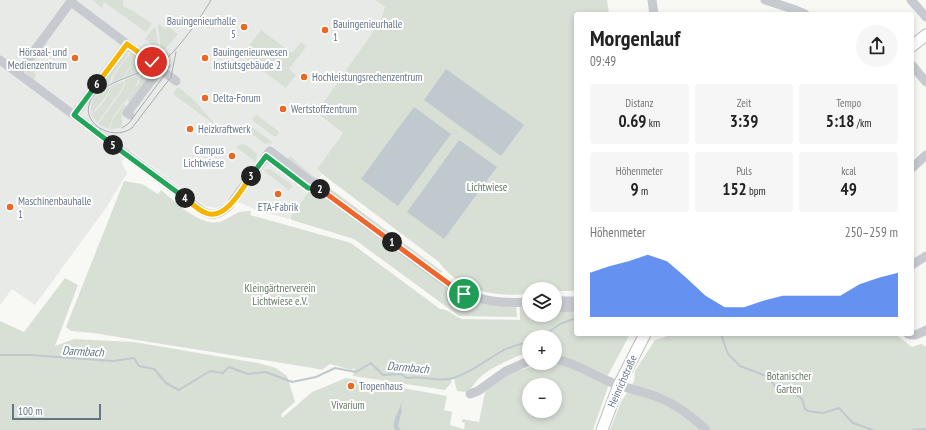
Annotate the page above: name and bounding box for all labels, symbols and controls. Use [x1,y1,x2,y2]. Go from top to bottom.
place label: Bauingenieurhalle 5 [167,14,236,41]
place label: Bauingenieurhalle 1 [333,17,403,44]
marker: Bauingenieurhalle 5 [239,22,249,32]
text: Morgenlauf [590,24,680,52]
marker: Bauingenieurhalle 1 [320,25,330,35]
button: share [856,25,898,67]
place label: Hörsaal- und Medienzentrum [8,45,67,72]
pin [135,45,169,79]
place label: Bauingenieurwesen Instiutsgebäude 2 [213,45,288,72]
icon: check [141,51,163,73]
marker: Hörsaal- und Medienzentrum [70,53,80,63]
marker: Bauingenieurwesen Instiutsgebäude 2 [200,53,210,63]
text: 09:49 [590,53,616,70]
place label: Hochleistungsrechenzentrum [312,70,422,84]
marker: Hochleistungsrechenzentrum [299,72,309,82]
pin: 6 [87,74,107,94]
text: 6 [94,77,100,91]
place label: Delta-Forum [213,91,261,105]
marker: Delta-Forum [200,93,210,103]
text: Distanz [625,96,653,110]
text: Zeit [737,96,751,110]
text: Tempo [836,96,861,110]
place label: Wertstoffzentrum [291,102,357,116]
marker: Wertstoffzentrum [278,104,288,114]
text: 0.69 [618,110,646,132]
text: 3:39 [730,110,758,132]
text: 5:18 [826,110,854,132]
text: km [646,116,660,130]
text: /km [854,116,871,130]
place label: Heizkraftwerk [198,122,251,136]
marker: Heizkraftwerk [185,124,195,134]
pin: 5 [103,135,123,155]
text: 5 [110,138,116,152]
place label: Campus Lichtwiese [184,143,224,170]
marker: Campus Lichtwiese [227,151,237,161]
text: Höhenmeter [616,164,663,178]
text: Puls [736,164,752,178]
text: kcal [841,164,856,178]
pin: 3 [241,166,261,186]
text: 3 [248,169,254,183]
text: 9 [631,178,639,200]
text: 152 [722,178,747,200]
text: 49 [841,178,857,200]
pin: 2 [310,179,330,199]
park label: Lichtwiese [467,180,508,194]
text: 2 [317,182,323,196]
text: m [639,184,648,198]
text: bpm [747,184,766,198]
pin: 4 [175,188,195,208]
marker: ETA-Fabrik [273,189,283,199]
text: 4 [182,191,188,205]
place label: Maschinenbauhalle 1 [18,194,92,221]
place label: ETA-Fabrik [258,200,299,214]
marker: Maschinenbauhalle 1 [5,202,15,212]
text: Höhenmeter [590,224,646,241]
text: 250–259 m [845,224,898,241]
pin: 1 [382,232,402,252]
text: 1 [389,235,395,249]
pin [447,277,481,311]
park label: Kleingärtnerverein Lichtwiese e.V. [244,281,316,308]
map controls [522,282,562,418]
button: layers [522,282,562,322]
icon: arrive [453,283,475,305]
button: + [522,330,562,370]
water label: Darmbach [62,342,105,360]
street label: Heinrichstraße [604,352,640,409]
water label: Darmbach [387,358,430,376]
park label: Botanischer Garten [767,369,811,396]
button: − [522,378,562,418]
place label: Tropenhaus [359,379,403,393]
marker: Tropenhaus [346,381,356,391]
park label: Vivarium [330,398,365,412]
scale bar [12,402,101,421]
text: 100 m [18,404,42,418]

